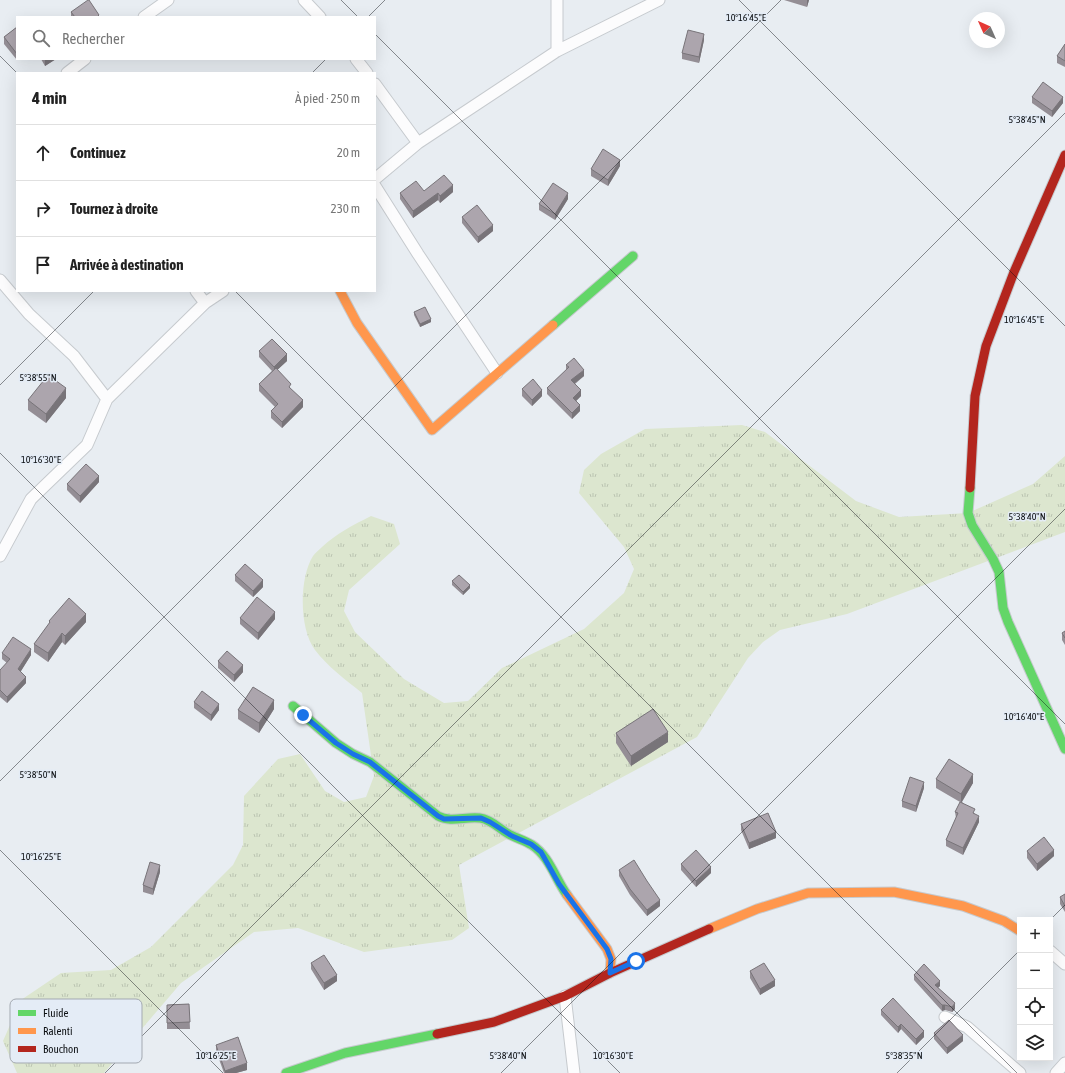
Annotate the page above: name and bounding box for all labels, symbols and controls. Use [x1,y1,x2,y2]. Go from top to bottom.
text: 10°16'45"E [726,12,767,23]
north arrow [969,12,1005,48]
search box [16,16,376,60]
icon: search [30,27,52,49]
text: Rechercher [62,30,124,47]
text: 4 min [32,88,67,108]
text: À pied · 250 m [295,91,360,106]
text: 5°38'45"N [1008,114,1046,125]
icon: ahead [32,142,54,164]
text: Continuez [70,144,126,161]
text: 20 m [337,145,360,160]
icon: right [32,198,54,220]
text: Tournez à droite [70,200,158,217]
text: 230 m [331,201,360,216]
icon: arrive [32,254,54,276]
text: Arrivée à destination [70,256,184,273]
text: 10°16'45"E [1004,314,1045,325]
text: 5°38'55"N [19,372,57,383]
text: 10°16'30"E [21,454,62,465]
text: 5°38'40"N [1008,511,1046,522]
route end [294,706,312,724]
text: 10°16'40"E [1004,711,1045,722]
text: 5°38'50"N [19,769,57,780]
text: 10°16'25"E [21,851,62,862]
map controls [1017,917,1053,1061]
button: + [1017,917,1053,953]
route start [627,952,645,970]
button: − [1017,953,1053,989]
button: locate [1017,989,1053,1025]
legend [10,999,142,1063]
text: Fluide [43,1007,68,1019]
text: Ralenti [43,1025,72,1037]
button: layers [1017,1025,1053,1061]
text: Bouchon [43,1043,79,1055]
text: 10°16'25"E [196,1050,237,1061]
text: 5°38'40"N [489,1050,527,1061]
text: 10°16'30"E [593,1050,634,1061]
text: 5°38'35"N [885,1050,923,1061]

